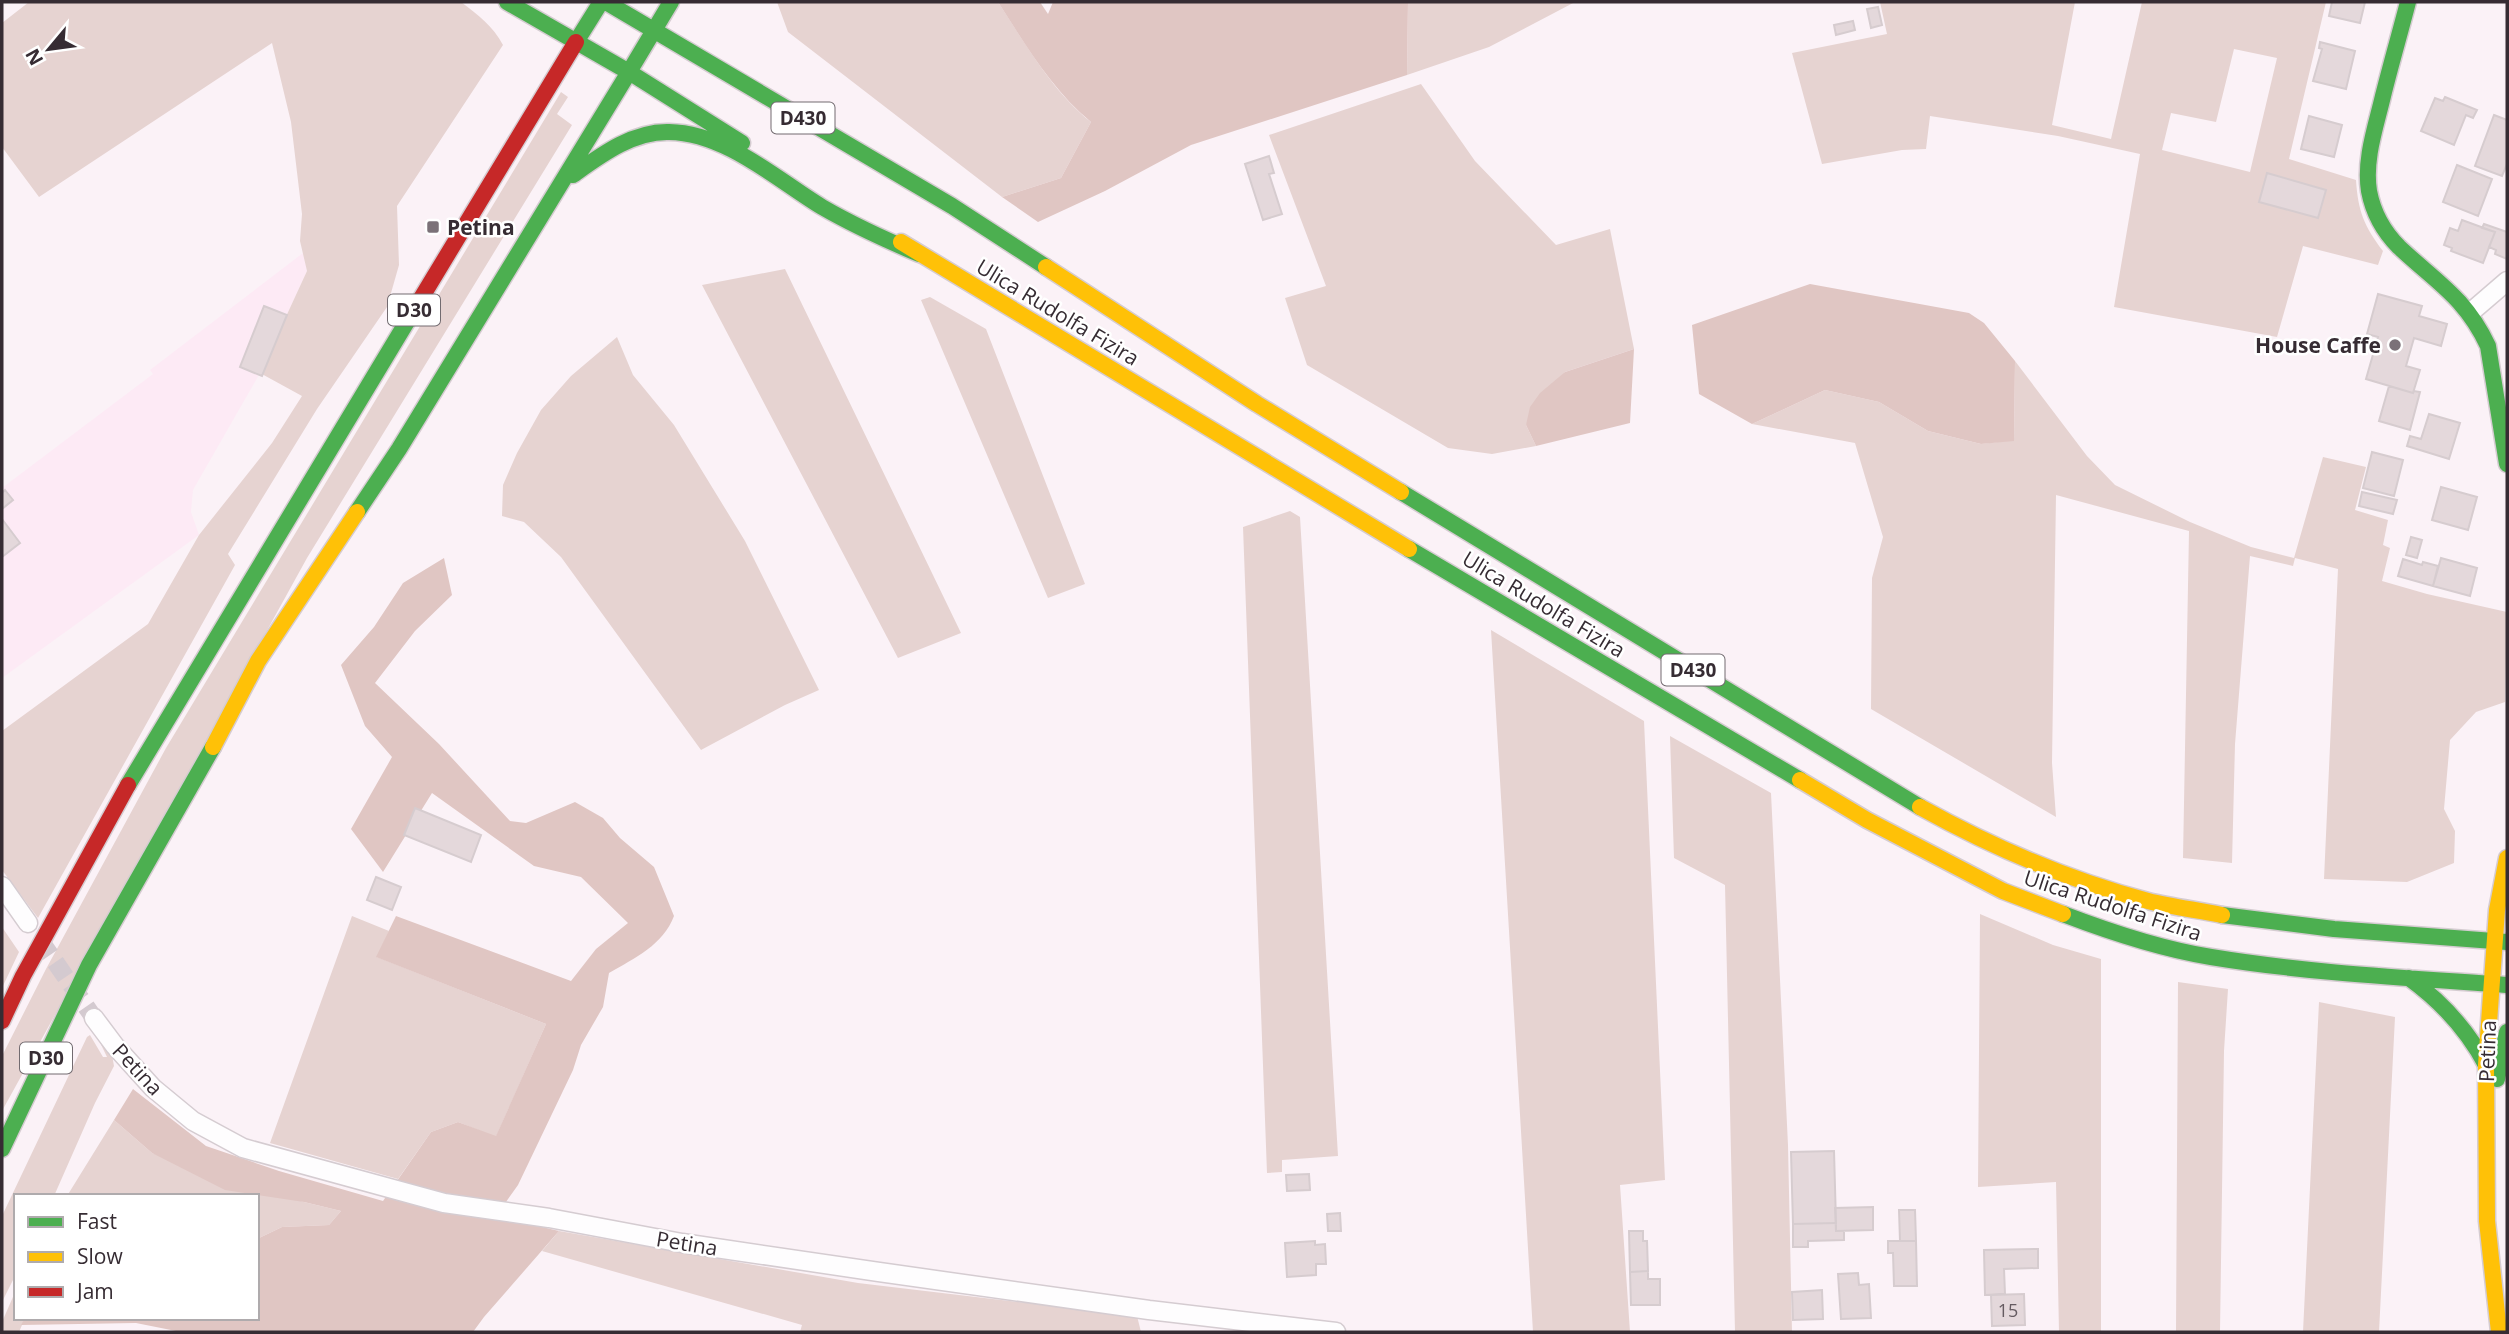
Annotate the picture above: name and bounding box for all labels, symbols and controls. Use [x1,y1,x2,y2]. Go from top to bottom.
north arrow [14,14,84,84]
text: N [19,44,49,70]
road number: D430 [772,102,834,134]
place label: Petina [447,213,515,241]
marker: Petina [425,219,441,235]
street label: Ulica Rudolfa Fizira [971,252,1145,372]
road number: D30 [388,294,440,326]
place label: House Caffe [2255,331,2381,359]
marker: House Caffe [2387,337,2403,353]
street label: Ulica Rudolfa Fizira [1457,544,1631,664]
road number: D430 [1662,654,1724,685]
street label: Ulica Rudolfa Fizira [2020,863,2206,947]
street label: Petina [2472,1020,2502,1082]
street label: Petina [107,1037,169,1101]
road number: D30 [20,1042,72,1074]
legend [14,1194,259,1320]
text: Fast [77,1207,117,1235]
street label: Petina [654,1224,720,1262]
text: Slow [77,1242,123,1270]
text: Jam [75,1277,114,1305]
house number: 15 [1998,1298,2018,1322]

